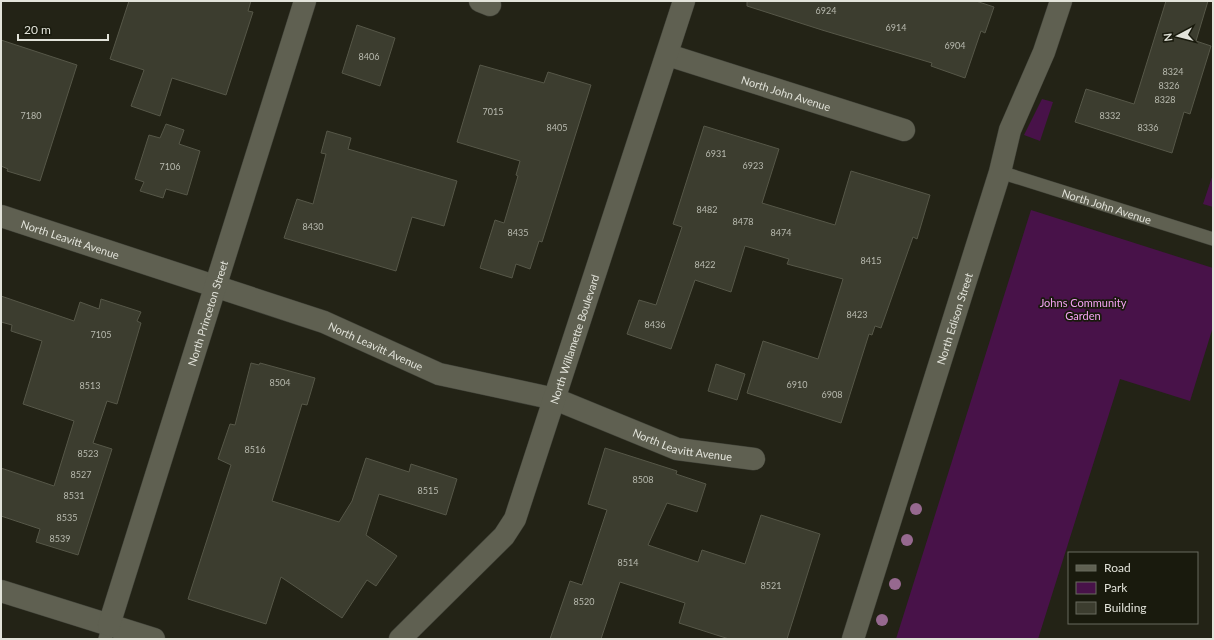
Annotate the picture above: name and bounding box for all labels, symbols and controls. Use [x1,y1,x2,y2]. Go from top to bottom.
house number: 6924 [816,5,836,16]
scale bar [18,16,108,42]
north arrow [1158,16,1198,56]
text: 20 m [24,22,51,37]
house number: 6914 [886,22,906,33]
text: N [1161,32,1175,42]
house number: 6904 [945,40,965,51]
house number: 8406 [359,51,379,62]
house number: 8324 [1163,66,1183,77]
street label: North John Avenue [740,72,833,113]
house number: 8326 [1159,80,1179,91]
house number: 8328 [1155,94,1175,105]
house number: 7015 [483,106,503,117]
house number: 7180 [21,110,41,121]
house number: 8332 [1100,110,1120,121]
house number: 8405 [547,122,567,133]
house number: 8336 [1138,122,1158,133]
house number: 6931 [706,148,726,159]
house number: 6923 [743,160,763,171]
house number: 7106 [160,161,180,172]
street label: North John Avenue [1061,185,1153,226]
house number: 8482 [697,204,717,215]
house number: 8478 [733,216,753,227]
street label: North Leavitt Avenue [20,217,121,261]
house number: 8430 [303,221,323,232]
house number: 8435 [508,227,528,238]
house number: 8474 [771,227,791,238]
house number: 8415 [861,255,881,266]
street label: North Princeton Street [184,259,230,367]
house number: 8422 [695,259,715,270]
street label: North Edison Street [933,271,974,366]
street label: North Willamette Boulevard [547,272,601,405]
park label: Johns Community Garden [1040,296,1127,322]
house number: 8423 [847,309,867,320]
street label: North Leavitt Avenue [327,318,426,373]
house number: 8436 [645,319,665,330]
house number: 7105 [91,329,111,340]
house number: 8504 [270,377,290,388]
house number: 6910 [787,379,807,390]
house number: 8513 [80,380,100,391]
house number: 6908 [822,389,842,400]
street label: North Leavitt Avenue [631,425,733,463]
house number: 8516 [245,444,265,455]
house number: 8523 [78,448,98,459]
house number: 8527 [71,469,91,480]
house number: 8508 [633,474,653,485]
house number: 8515 [418,485,438,496]
house number: 8531 [64,490,84,501]
house number: 8535 [57,512,77,523]
house number: 8539 [50,533,70,544]
legend [1068,552,1198,624]
house number: 8514 [618,557,638,568]
text: Road [1104,560,1131,575]
house number: 8521 [761,580,781,591]
text: Park [1104,580,1128,595]
house number: 8520 [574,596,594,607]
text: Building [1104,600,1147,615]

